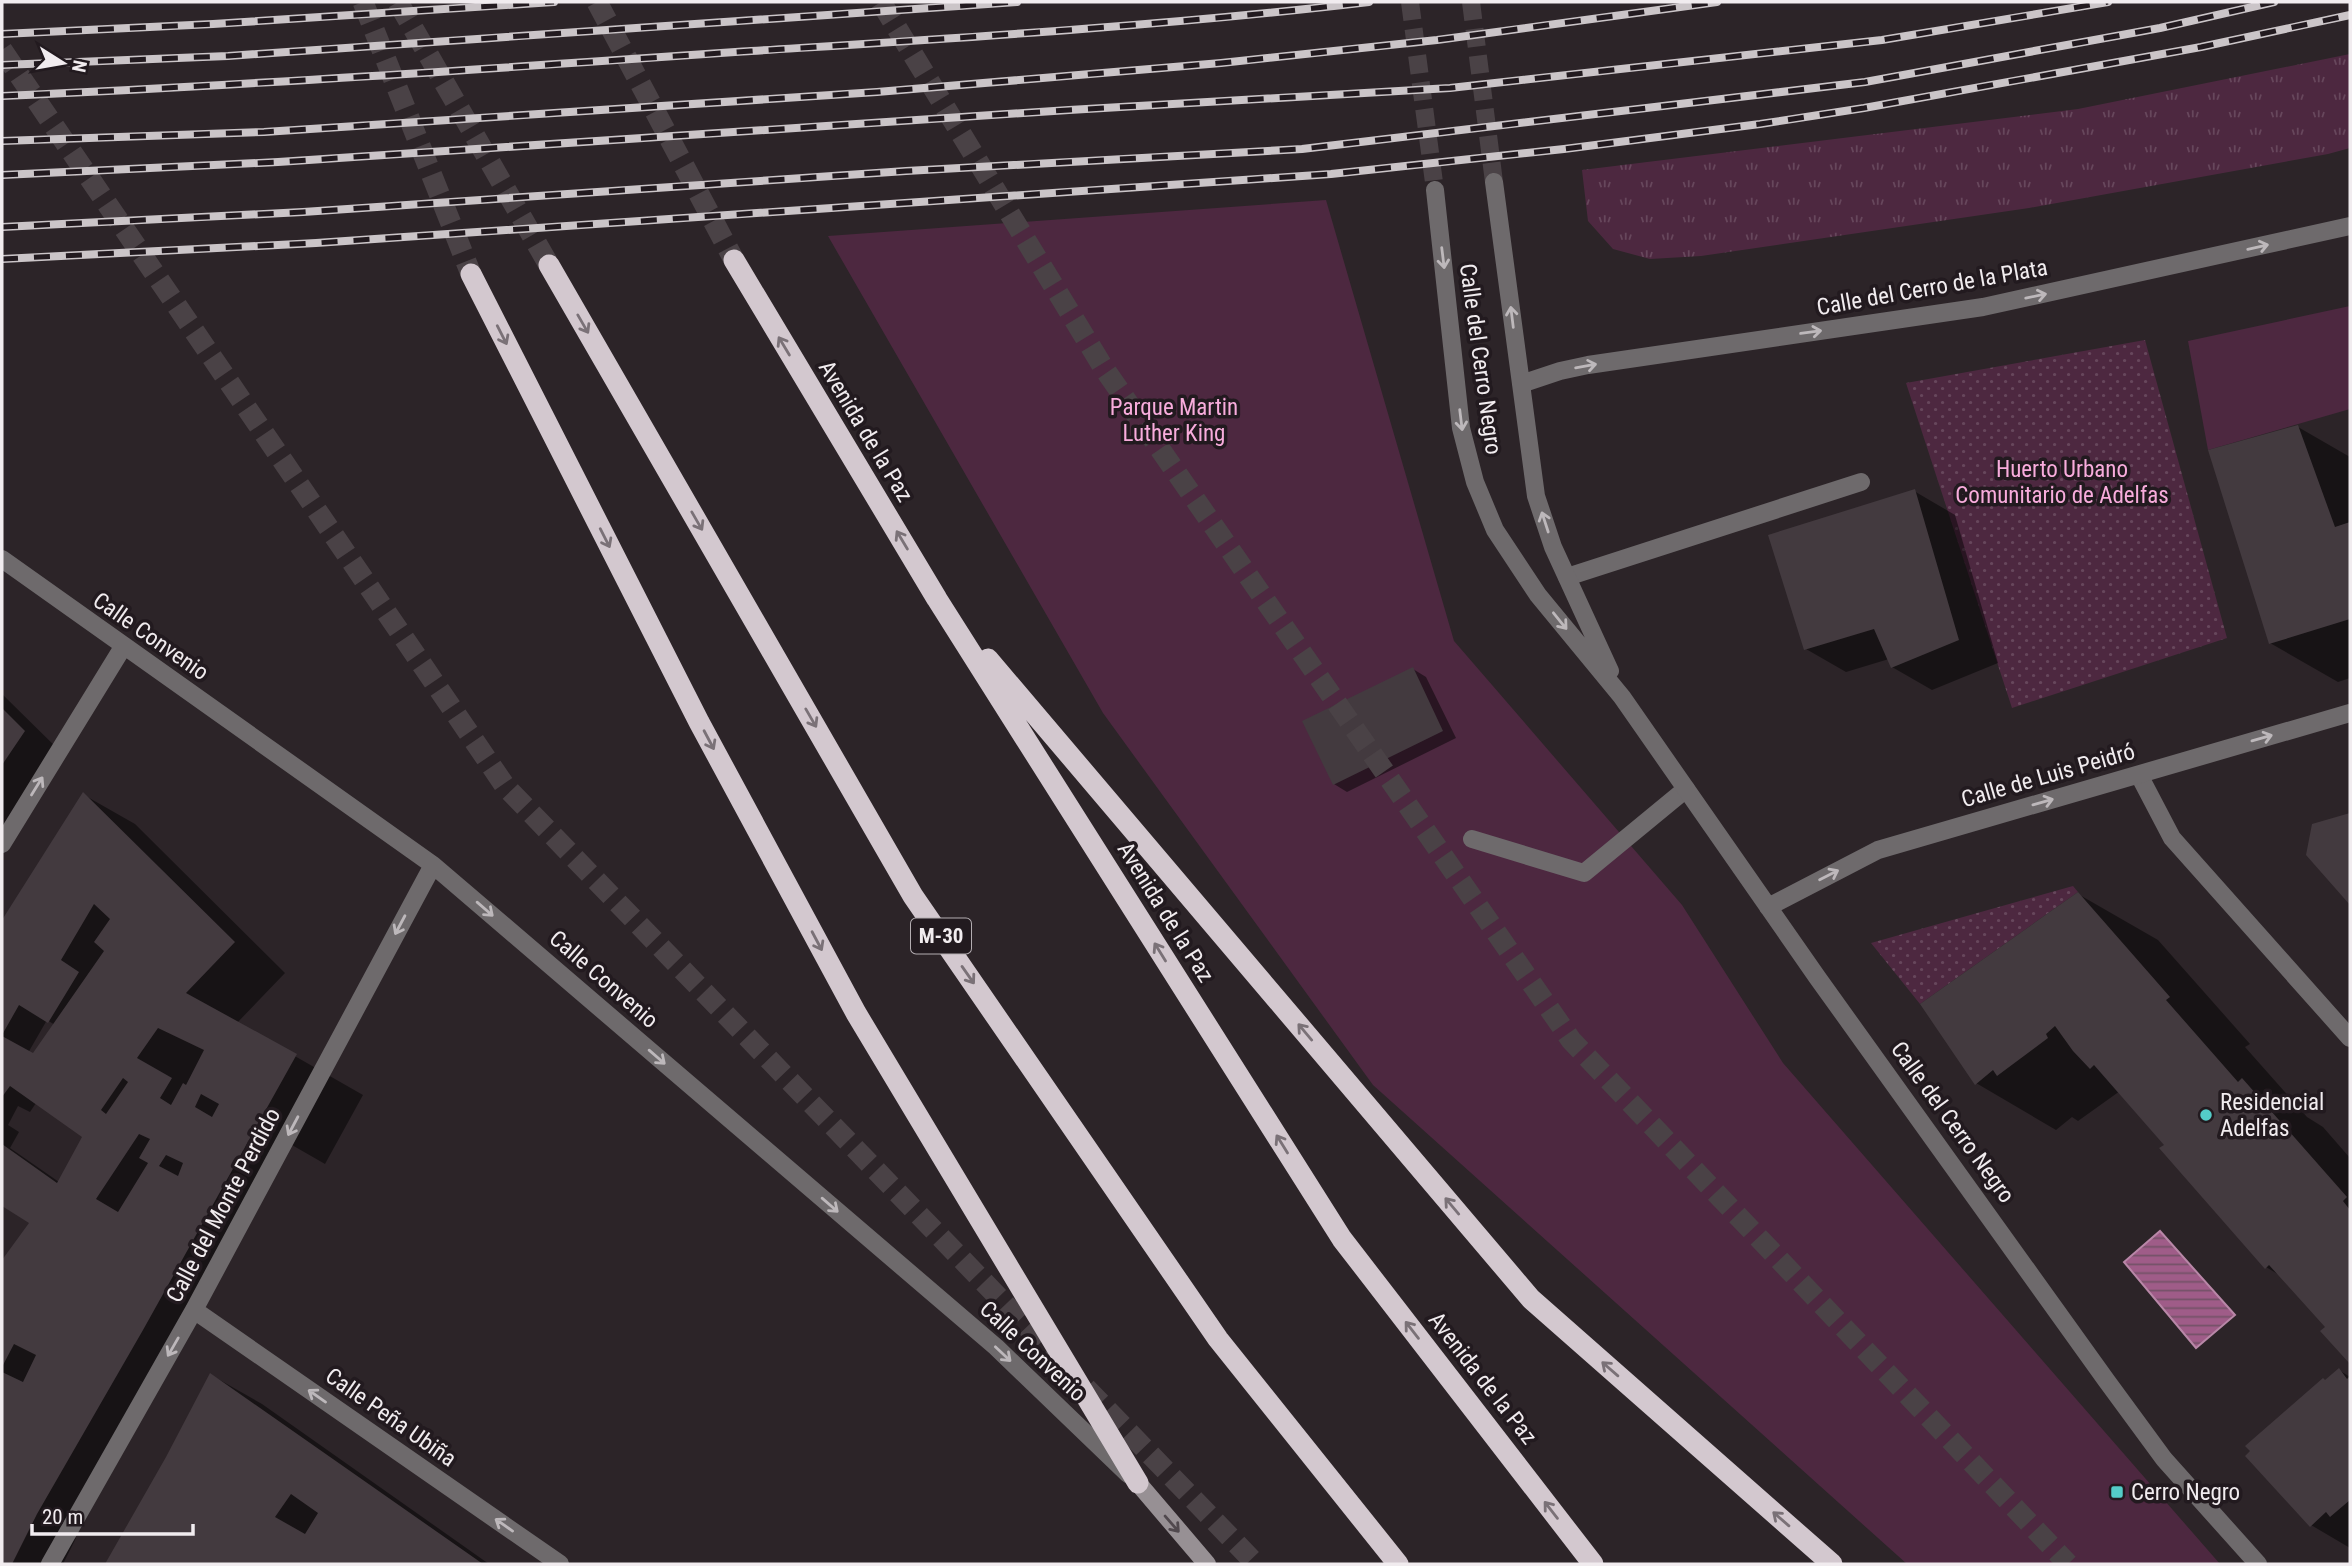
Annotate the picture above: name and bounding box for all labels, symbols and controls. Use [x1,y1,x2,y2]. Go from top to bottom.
north arrow [28,28,98,98]
text: N [67,58,92,74]
one-way arrow [2246,240,2269,253]
one-way arrow [1436,246,1449,269]
street label: Calle del Cerro de la Plata [1815,254,2050,321]
street label: Calle del Cerro Negro [1454,262,1507,456]
one-way arrow [2024,288,2047,302]
one-way arrow [1505,306,1518,328]
one-way arrow [577,314,591,334]
one-way arrow [495,324,509,345]
one-way arrow [1799,326,1822,339]
one-way arrow [777,336,791,356]
street label: Avenida de la Paz [813,356,918,507]
one-way arrow [1574,359,1597,372]
park label: Parque Martin Luther King [1110,394,1238,447]
one-way arrow [1454,409,1467,431]
park label: Huerto Urbano Comunitario de Adelfas [1955,456,2169,509]
one-way arrow [690,511,704,531]
one-way arrow [1538,512,1550,534]
one-way arrow [599,527,613,548]
one-way arrow [895,531,909,551]
street label: Calle Convenio [88,587,214,686]
one-way arrow [1552,612,1567,630]
one-way arrow [804,708,818,728]
one-way arrow [702,730,716,750]
one-way arrow [2250,731,2272,744]
street label: Calle de Luis Peidró [1958,738,2138,813]
one-way arrow [31,776,45,796]
one-way arrow [2032,795,2054,808]
street label: Avenida de la Paz [1112,837,1219,987]
one-way arrow [1818,868,1839,882]
one-way arrow [475,901,493,917]
one-way arrow [393,914,407,935]
road number: M-30 [911,918,971,954]
street label: Calle Convenio [544,925,663,1034]
one-way arrow [810,930,824,950]
one-way arrow [1153,942,1167,962]
one-way arrow [961,965,975,984]
one-way arrow [1297,1024,1313,1042]
street label: Calle del Cerro Negro [1885,1036,2020,1208]
one-way arrow [648,1049,666,1065]
place label: Residencial Adelfas [2220,1089,2324,1142]
street label: Calle del Monte Perdido [161,1103,286,1307]
marker: Residencial Adelfas [2198,1107,2214,1123]
one-way arrow [286,1115,300,1135]
one-way arrow [1274,1135,1289,1154]
one-way arrow [821,1197,839,1213]
one-way arrow [1444,1197,1460,1215]
street label: Calle Convenio [974,1296,1091,1407]
street label: Avenida de la Paz [1423,1307,1543,1450]
one-way arrow [1405,1321,1420,1340]
one-way arrow [166,1337,180,1357]
one-way arrow [994,1345,1011,1362]
one-way arrow [1601,1361,1619,1377]
street label: Calle Peña Ubiña [320,1362,461,1472]
one-way arrow [308,1389,327,1403]
place label: Cerro Negro [2131,1479,2240,1506]
marker: Cerro Negro [2109,1484,2125,1500]
scale bar [32,1492,192,1536]
one-way arrow [1544,1502,1559,1520]
text: 20 m [42,1505,83,1529]
one-way arrow [1772,1511,1790,1527]
one-way arrow [1164,1514,1180,1532]
one-way arrow [495,1518,514,1532]

